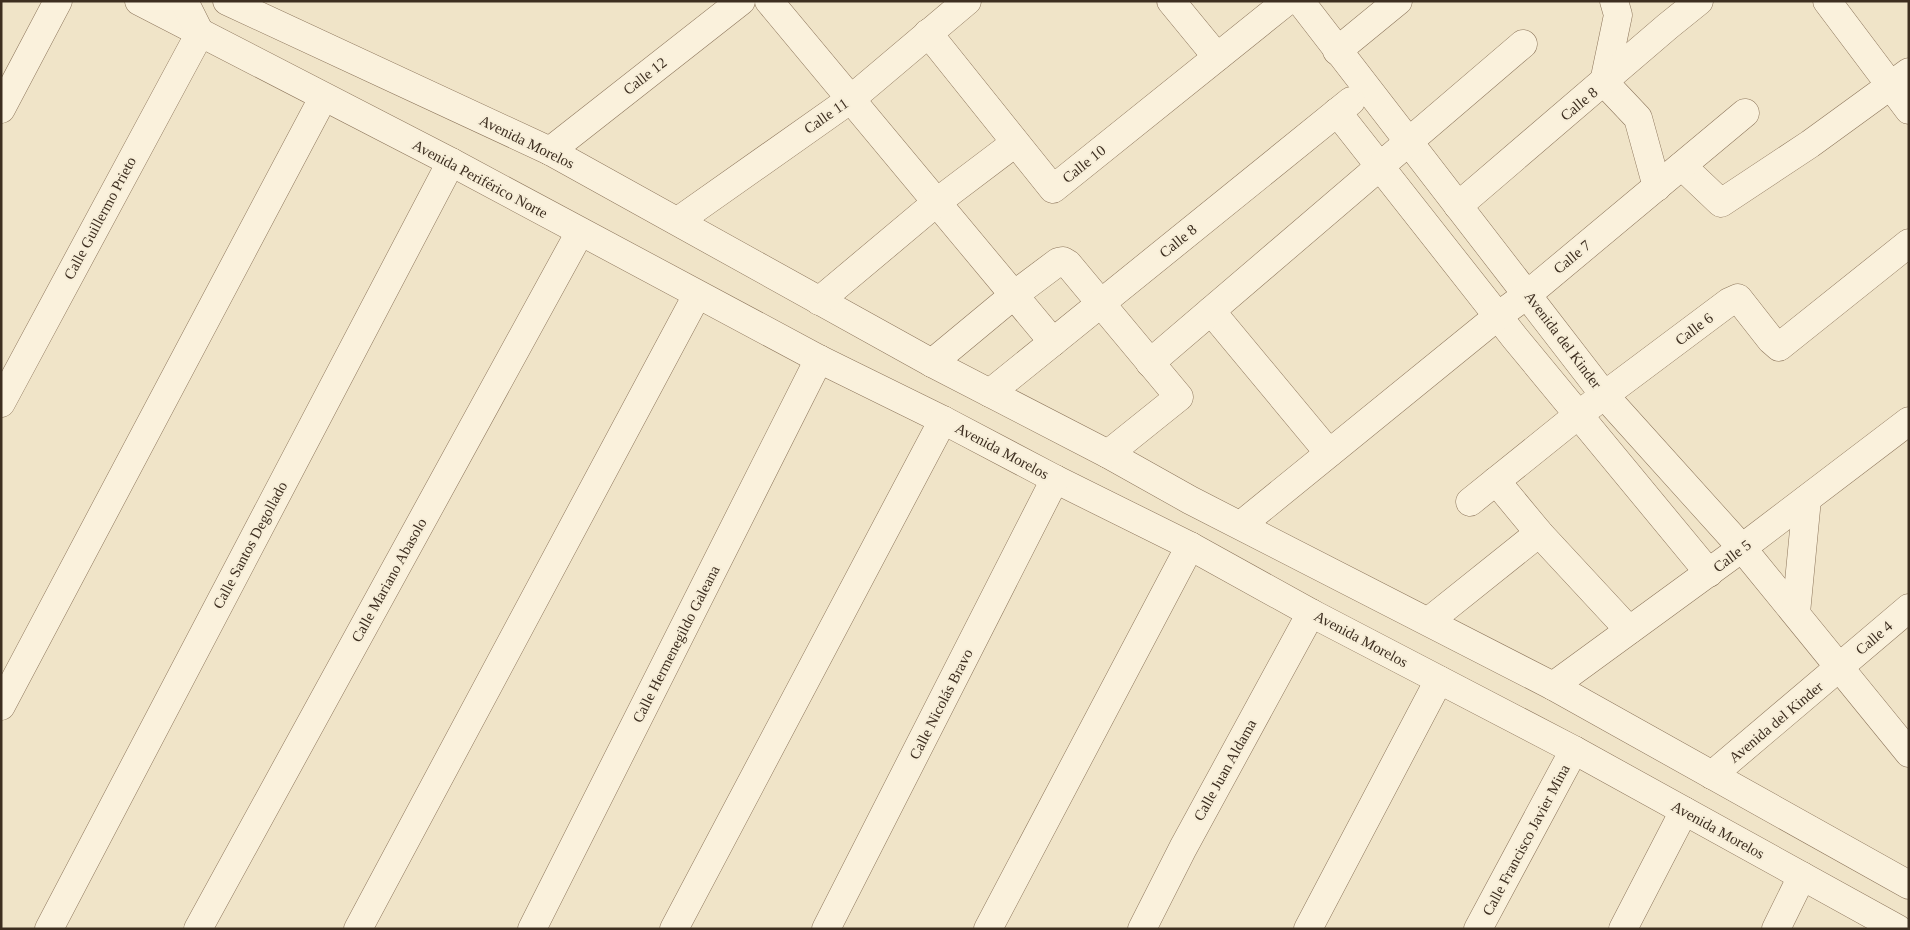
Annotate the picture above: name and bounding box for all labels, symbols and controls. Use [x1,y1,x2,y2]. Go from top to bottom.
street label: Calle 12 [620,54,670,98]
street label: Calle 8 [1557,84,1601,124]
street label: Calle 11 [801,95,851,137]
street label: Avenida Morelos [477,112,577,172]
street label: Avenida Periférico Norte [410,137,550,222]
street label: Calle 10 [1059,142,1109,186]
street label: Calle Guillermo Prieto [61,154,139,282]
street label: Calle 8 [1156,221,1200,261]
street label: Calle 7 [1550,237,1594,277]
street label: Avenida del Kinder [1521,288,1605,392]
street label: Calle 6 [1672,309,1716,348]
street label: Avenida Morelos [953,420,1052,482]
street label: Calle Santos Degollado [210,479,290,611]
street label: Calle Mariano Abasolo [348,515,430,645]
street label: Calle 5 [1710,537,1754,575]
street label: Calle Hermenegildo Galeana [629,563,723,725]
street label: Avenida Morelos [1312,608,1411,670]
street label: Calle 4 [1853,618,1896,658]
street label: Calle Nicolás Bravo [906,646,976,762]
street label: Avenida del Kinder [1726,678,1826,766]
street label: Calle Juan Aldama [1191,716,1260,823]
street label: Calle Francisco Javier Mina [1479,761,1573,918]
street label: Avenida Morelos [1669,798,1767,862]

